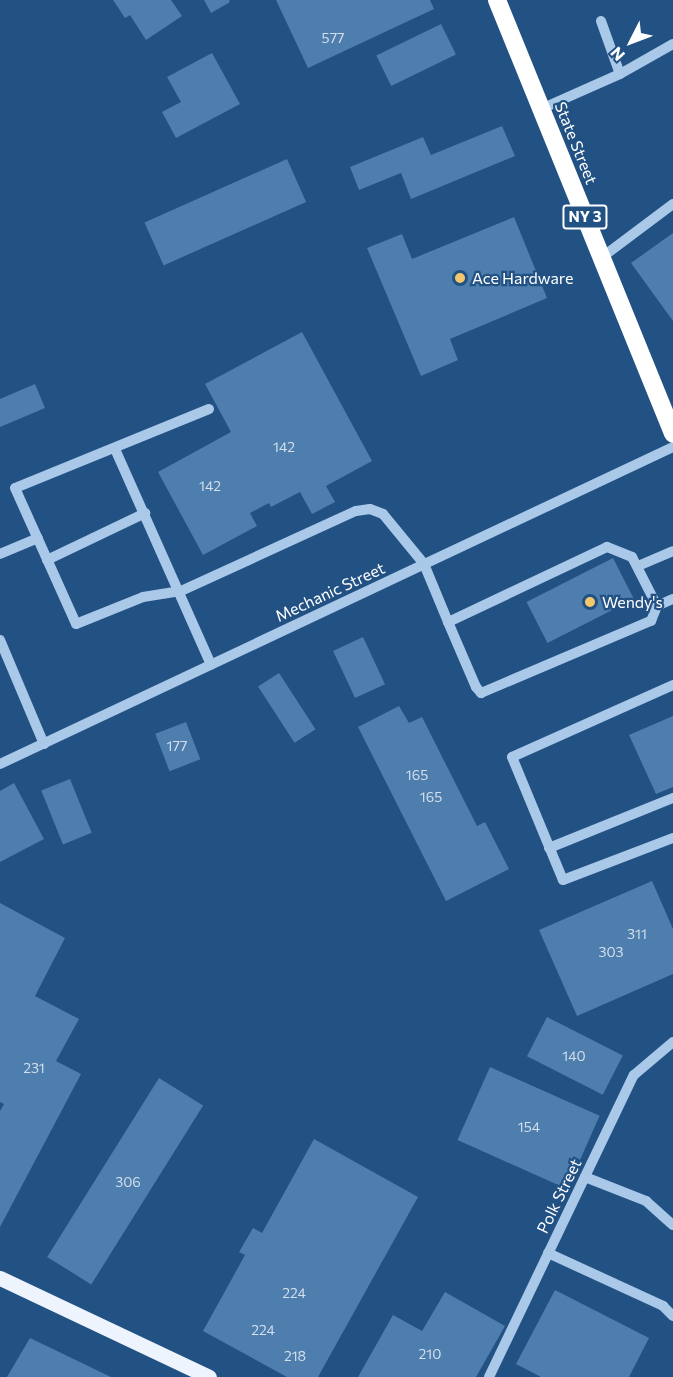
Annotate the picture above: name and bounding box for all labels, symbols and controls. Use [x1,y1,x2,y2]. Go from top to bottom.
north arrow [601,12,661,72]
house number: 577 [322,30,344,46]
text: N [606,44,628,65]
street label: State Street [551,99,601,187]
road number: NY 3 [561,205,609,229]
place label: Ace Hardware [472,268,573,288]
marker: Ace Hardware [453,271,467,285]
house number: 142 [273,439,295,455]
house number: 142 [199,478,221,494]
street label: Mechanic Street [272,558,388,626]
place label: Wendy's [602,592,663,612]
marker: Wendy's [583,595,597,609]
house number: 177 [167,738,187,754]
house number: 165 [406,767,428,783]
house number: 165 [420,789,442,805]
house number: 311 [627,926,647,942]
house number: 303 [598,944,624,960]
house number: 140 [562,1048,586,1064]
house number: 231 [23,1060,45,1076]
house number: 154 [518,1119,540,1135]
street label: Polk Street [533,1156,585,1236]
house number: 306 [115,1174,141,1190]
house number: 224 [282,1285,306,1301]
house number: 224 [251,1322,275,1338]
house number: 210 [419,1346,441,1362]
house number: 218 [284,1348,306,1364]

